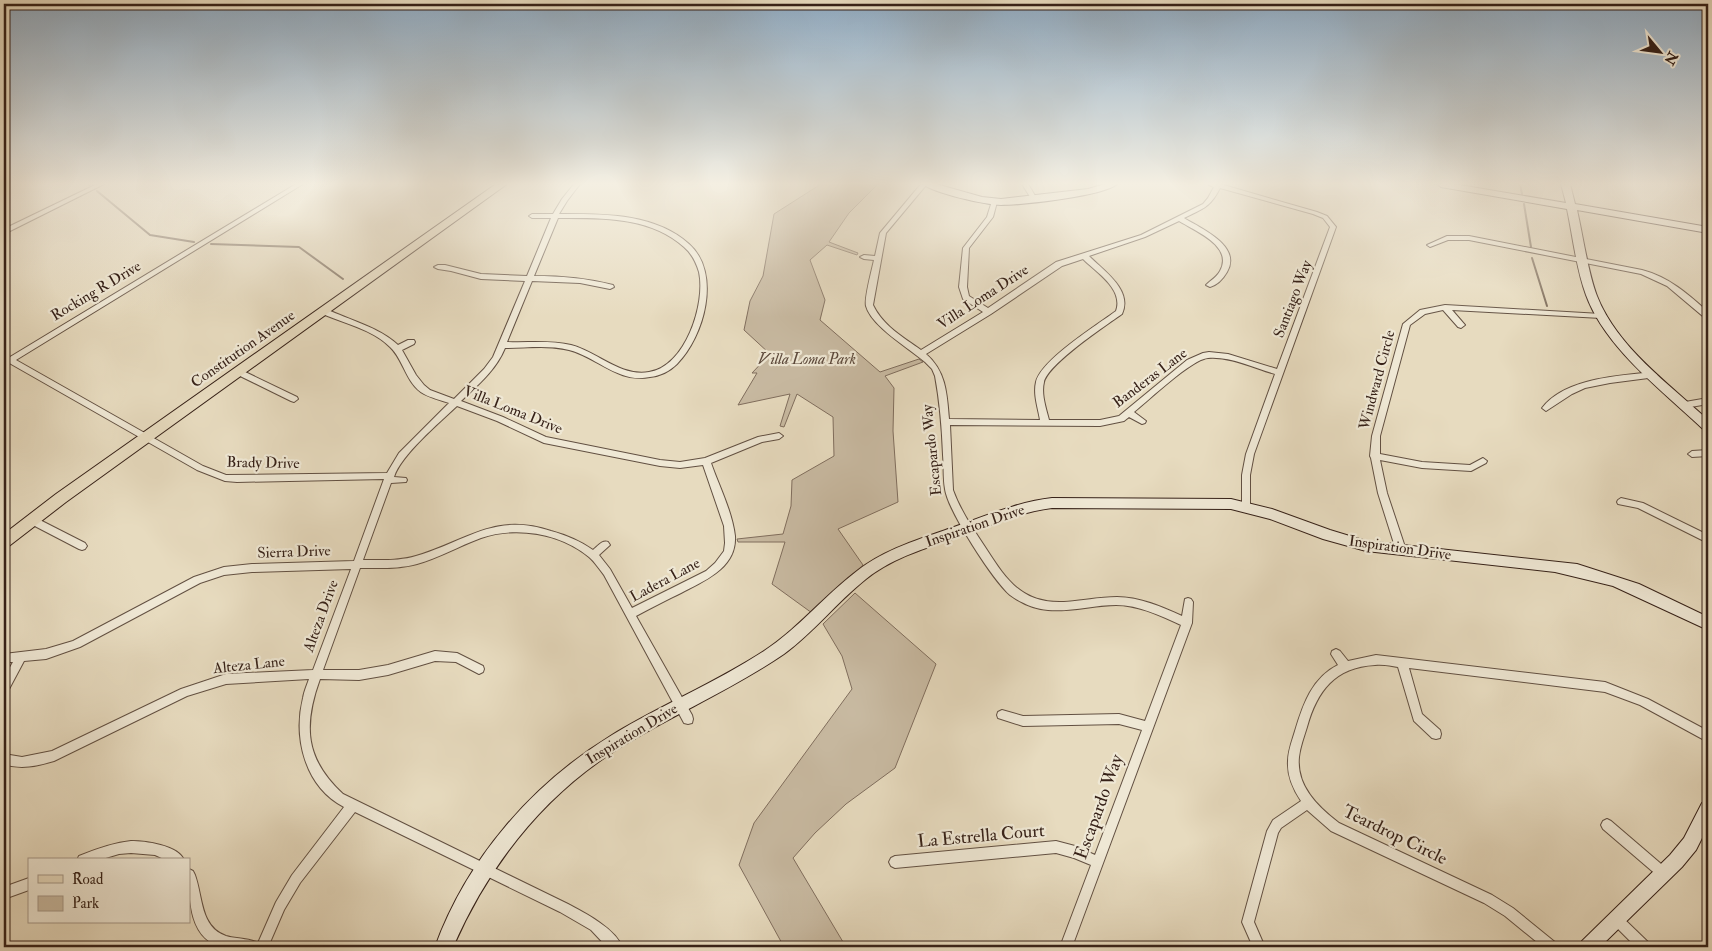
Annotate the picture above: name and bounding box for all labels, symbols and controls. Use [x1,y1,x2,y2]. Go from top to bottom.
north arrow [1634,28,1684,78]
text: N [1660,48,1682,68]
street label: Rocking R Drive [48,257,144,325]
street label: Santiago Way [1270,257,1317,340]
street label: Villa Loma Drive [934,260,1032,334]
street label: Constitution Avenue [187,306,299,392]
street label: Windward Circle [1354,328,1399,433]
street label: Banderas Lane [1109,344,1191,412]
park label: Villa Loma Park [758,350,856,369]
street label: Villa Loma Drive [461,382,565,438]
street label: Escapardo Way [918,403,947,497]
street label: Brady Drive [226,453,300,473]
street label: Inspiration Drive [923,500,1027,553]
street label: Inspiration Drive [1347,531,1453,566]
street label: Sierra Drive [257,541,331,563]
street label: Ladera Lane [627,554,703,606]
street label: Alteza Drive [299,577,343,656]
street label: Alteza Lane [211,652,286,678]
street label: Inspiration Drive [583,699,682,770]
street label: Escapardo Way [1069,750,1129,863]
street label: Teardrop Circle [1339,800,1451,870]
street label: La Estrella Court [916,819,1046,853]
legend [28,858,190,924]
text: Road [72,870,104,889]
text: Park [72,894,99,913]

